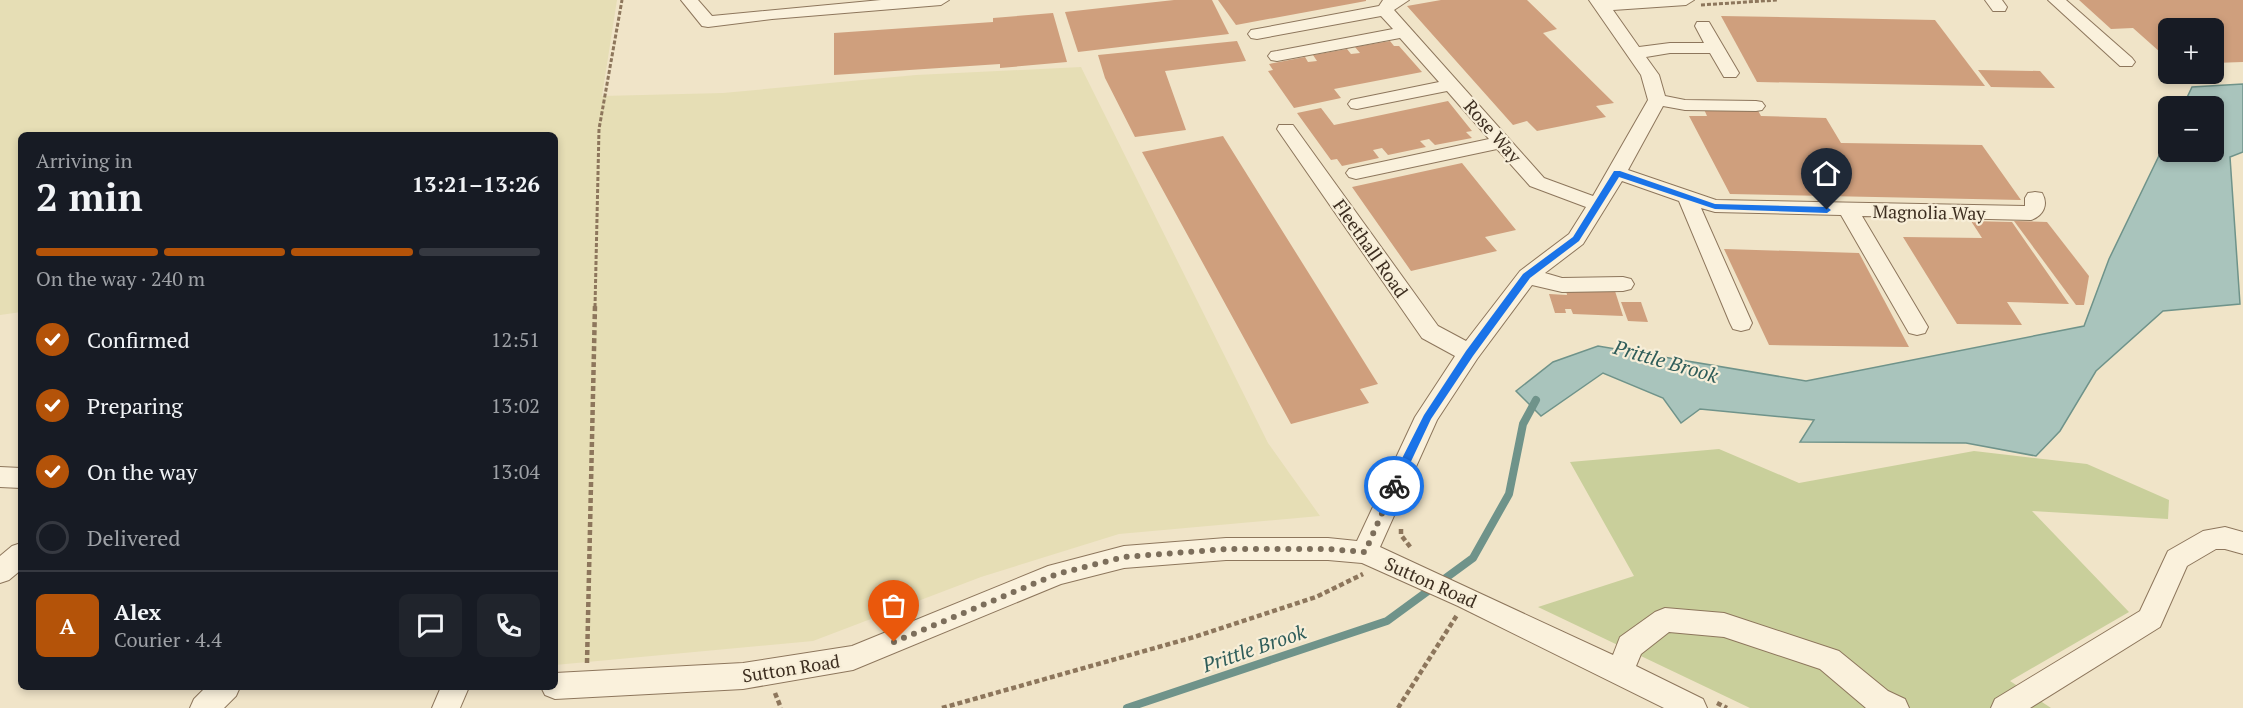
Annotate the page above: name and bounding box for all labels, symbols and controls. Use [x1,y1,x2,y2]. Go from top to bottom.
map controls [2158,18,2224,162]
button: + [2158,18,2224,84]
street label: Rose Way [1459,94,1528,168]
button: − [2158,96,2224,162]
text: Arriving in [36,147,132,174]
pin [1801,148,1852,210]
icon: home [1810,157,1843,190]
text: 13:21–13:26 [412,169,540,198]
text: 2 min [36,170,143,222]
street label: Fleethall Road [1328,194,1414,302]
street label: Magnolia Way [1872,199,1987,225]
text: On the way · 240 m [36,265,205,292]
icon: check [36,323,69,356]
text: Confirmed [87,325,190,354]
text: 12:51 [491,326,540,353]
water label: Prittle Brook [1610,333,1722,389]
icon: check [36,389,69,422]
text: Preparing [87,391,183,420]
text: 13:02 [491,392,540,419]
icon: check [36,455,69,488]
courier [1364,456,1424,516]
text: On the way [87,457,197,486]
text: 13:04 [491,458,540,485]
icon: bike [1378,470,1411,503]
text: Delivered [87,523,180,552]
street label: Sutton Road [1381,551,1481,613]
pin [868,580,919,642]
icon: bag [877,589,910,622]
button: chat [399,594,462,657]
button: phone [477,594,540,657]
text: Alex [114,597,161,626]
text: A [59,611,76,640]
water label: Prittle Brook [1198,618,1310,679]
text: Courier · 4.4 [114,626,222,653]
street label: Sutton Road [740,648,842,688]

